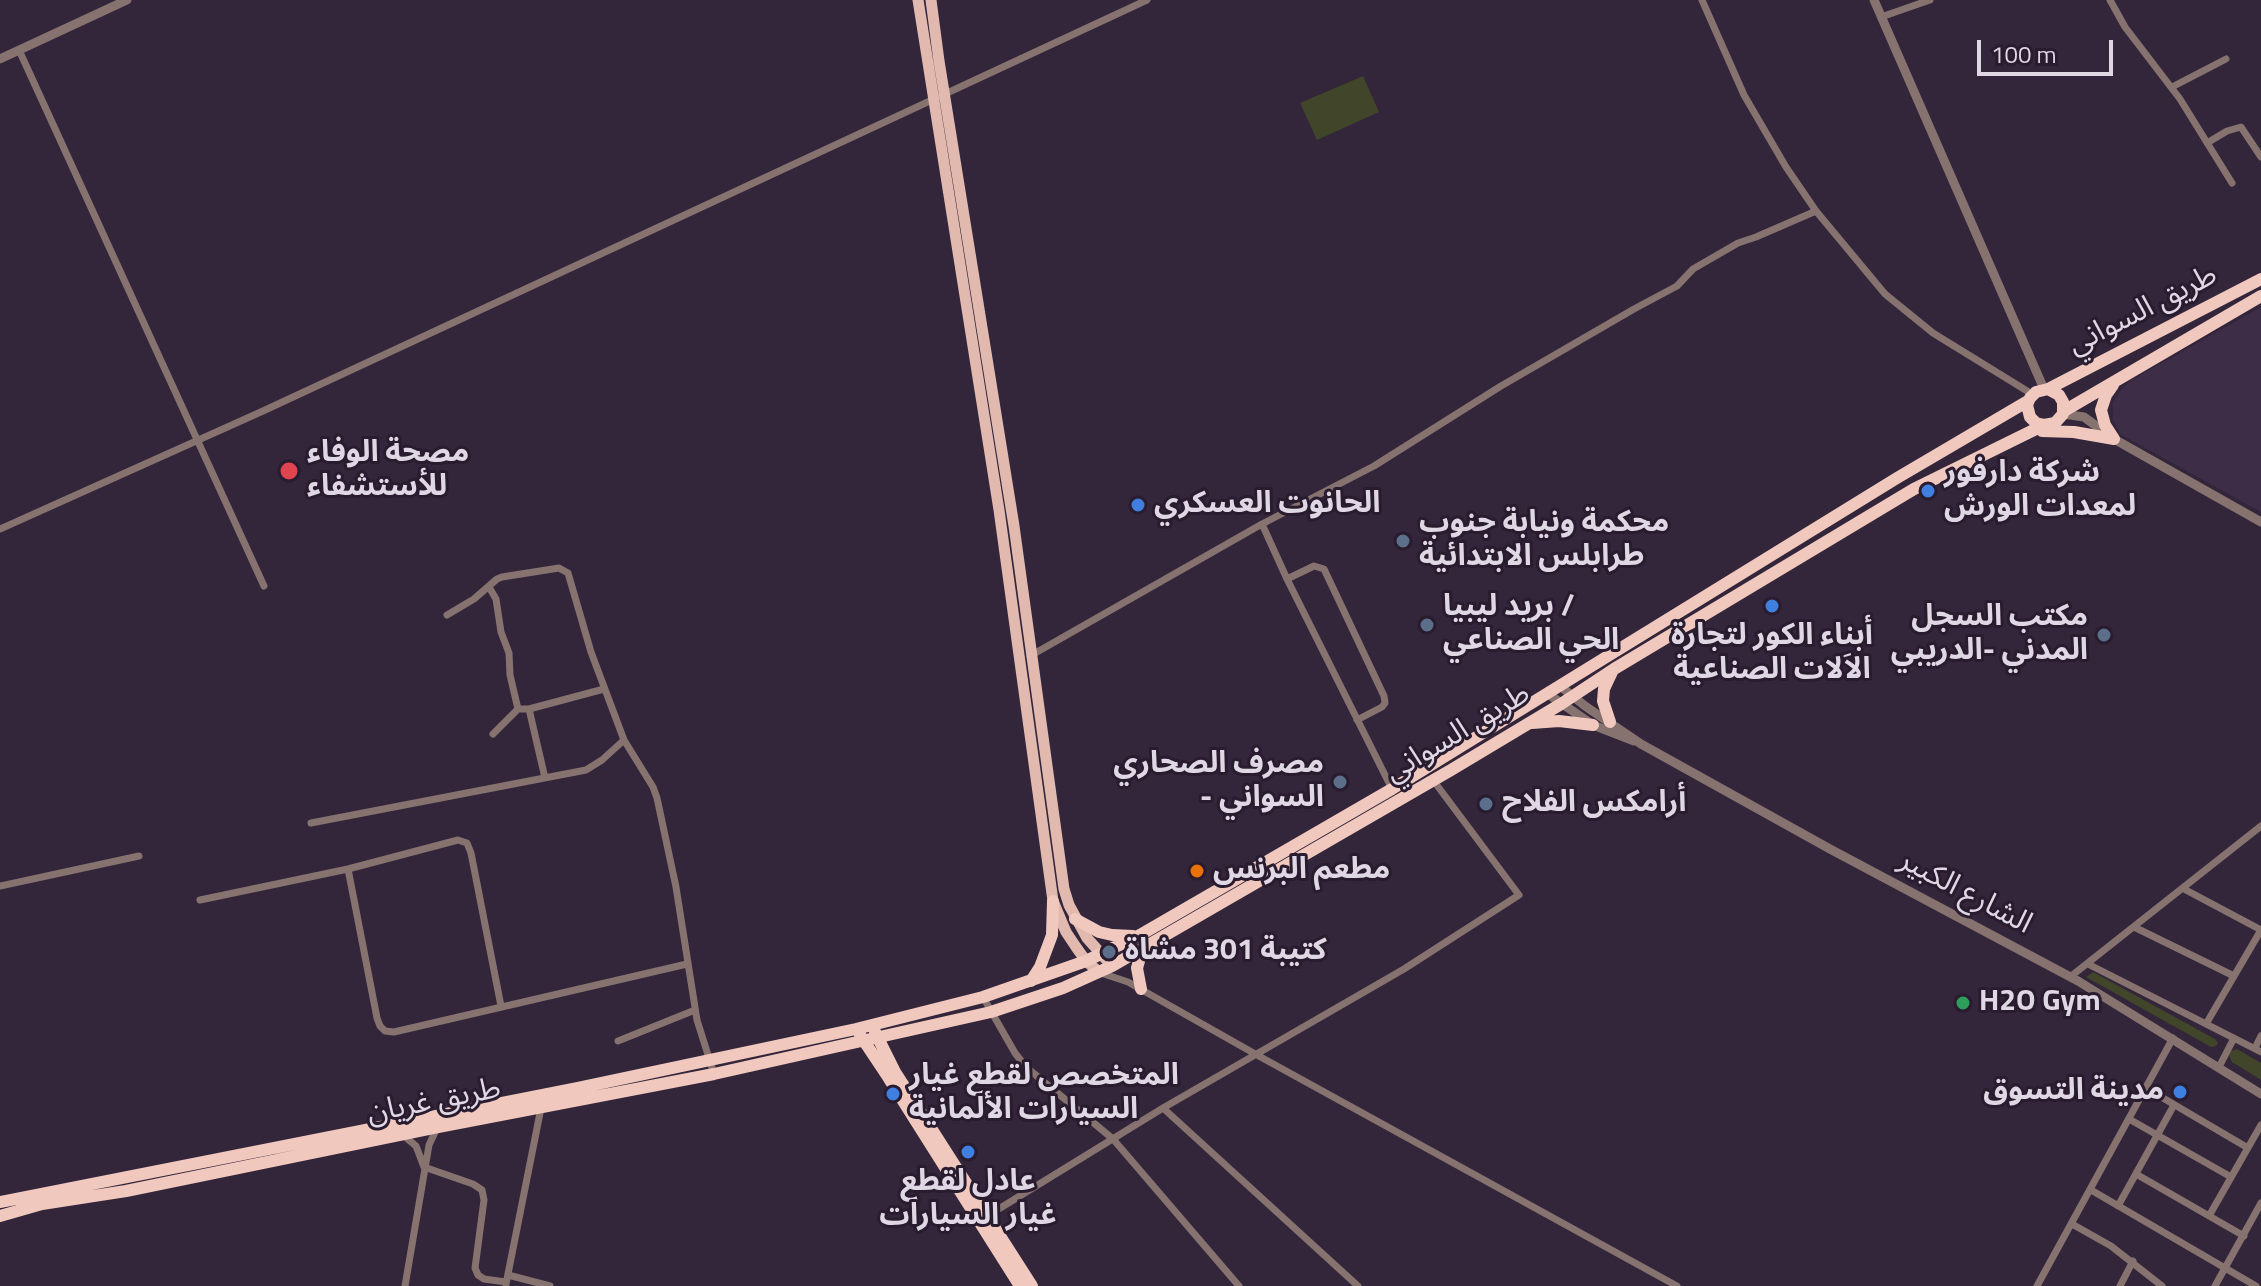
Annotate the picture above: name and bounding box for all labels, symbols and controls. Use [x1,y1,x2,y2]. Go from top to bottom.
scale bar [1981,24,2117,74]
text: 100 m [1991,36,2057,72]
street label: طريق السواني [2062,258,2224,364]
place label: مصحة الوفاء للأستشفاء [307,436,469,506]
place label: شركة دارفور لمعدات الورش [1944,456,2136,526]
marker: مصحة الوفاء للأستشفاء [278,460,300,482]
marker: شركة دارفور لمعدات الورش [1919,482,1937,500]
place label: الحانوت العسكري [1154,487,1380,523]
marker: الحانوت العسكري [1129,496,1147,514]
place label: محكمة ونيابة جنوب طرابلس الابتدائية [1419,506,1669,576]
marker: محكمة ونيابة جنوب طرابلس الابتدائية [1394,532,1412,550]
place label: بريد ليبيا / الحي الصناعي [1443,590,1619,660]
marker: أبناء الكور لتجارة الاَلات الصناعية [1763,597,1781,615]
place label: مكتب السجل المدني -الدريبي [1891,600,2088,670]
marker: بريد ليبيا / الحي الصناعي [1418,616,1436,634]
place label: أبناء الكور لتجارة الاَلات الصناعية [1671,619,1873,690]
marker: مكتب السجل المدني -الدريبي [2095,626,2113,644]
street label: طريق السواني [1379,677,1537,791]
place label: مصرف الصحاري - السواني [1113,747,1324,818]
marker: مصرف الصحاري - السواني [1331,773,1349,791]
place label: أرامكس الفلاح [1502,786,1686,822]
marker: أرامكس الفلاح [1477,795,1495,813]
street label: الشارع الكبير [1892,843,2038,943]
place label: مطعم البرنس [1213,853,1390,889]
marker: مطعم البرنس [1188,862,1206,880]
place label: كتيبة 301 مشاة [1125,934,1327,970]
marker: كتيبة 301 مشاة [1100,943,1118,961]
place label: H2O Gym [1979,985,2101,1021]
marker: H2O Gym [1954,994,1972,1012]
place label: المتخصص لقطع غيار السيارات الألمانية [909,1059,1179,1130]
street label: طريق غريان [364,1071,504,1133]
place label: مدينة التسوق [1983,1074,2164,1110]
marker: مدينة التسوق [2171,1083,2189,1101]
marker: المتخصص لقطع غيار السيارات الألمانية [884,1085,902,1103]
marker: عادل لقطع غيار السيارات [959,1143,977,1161]
place label: عادل لقطع غيار السيارات [879,1165,1057,1236]

